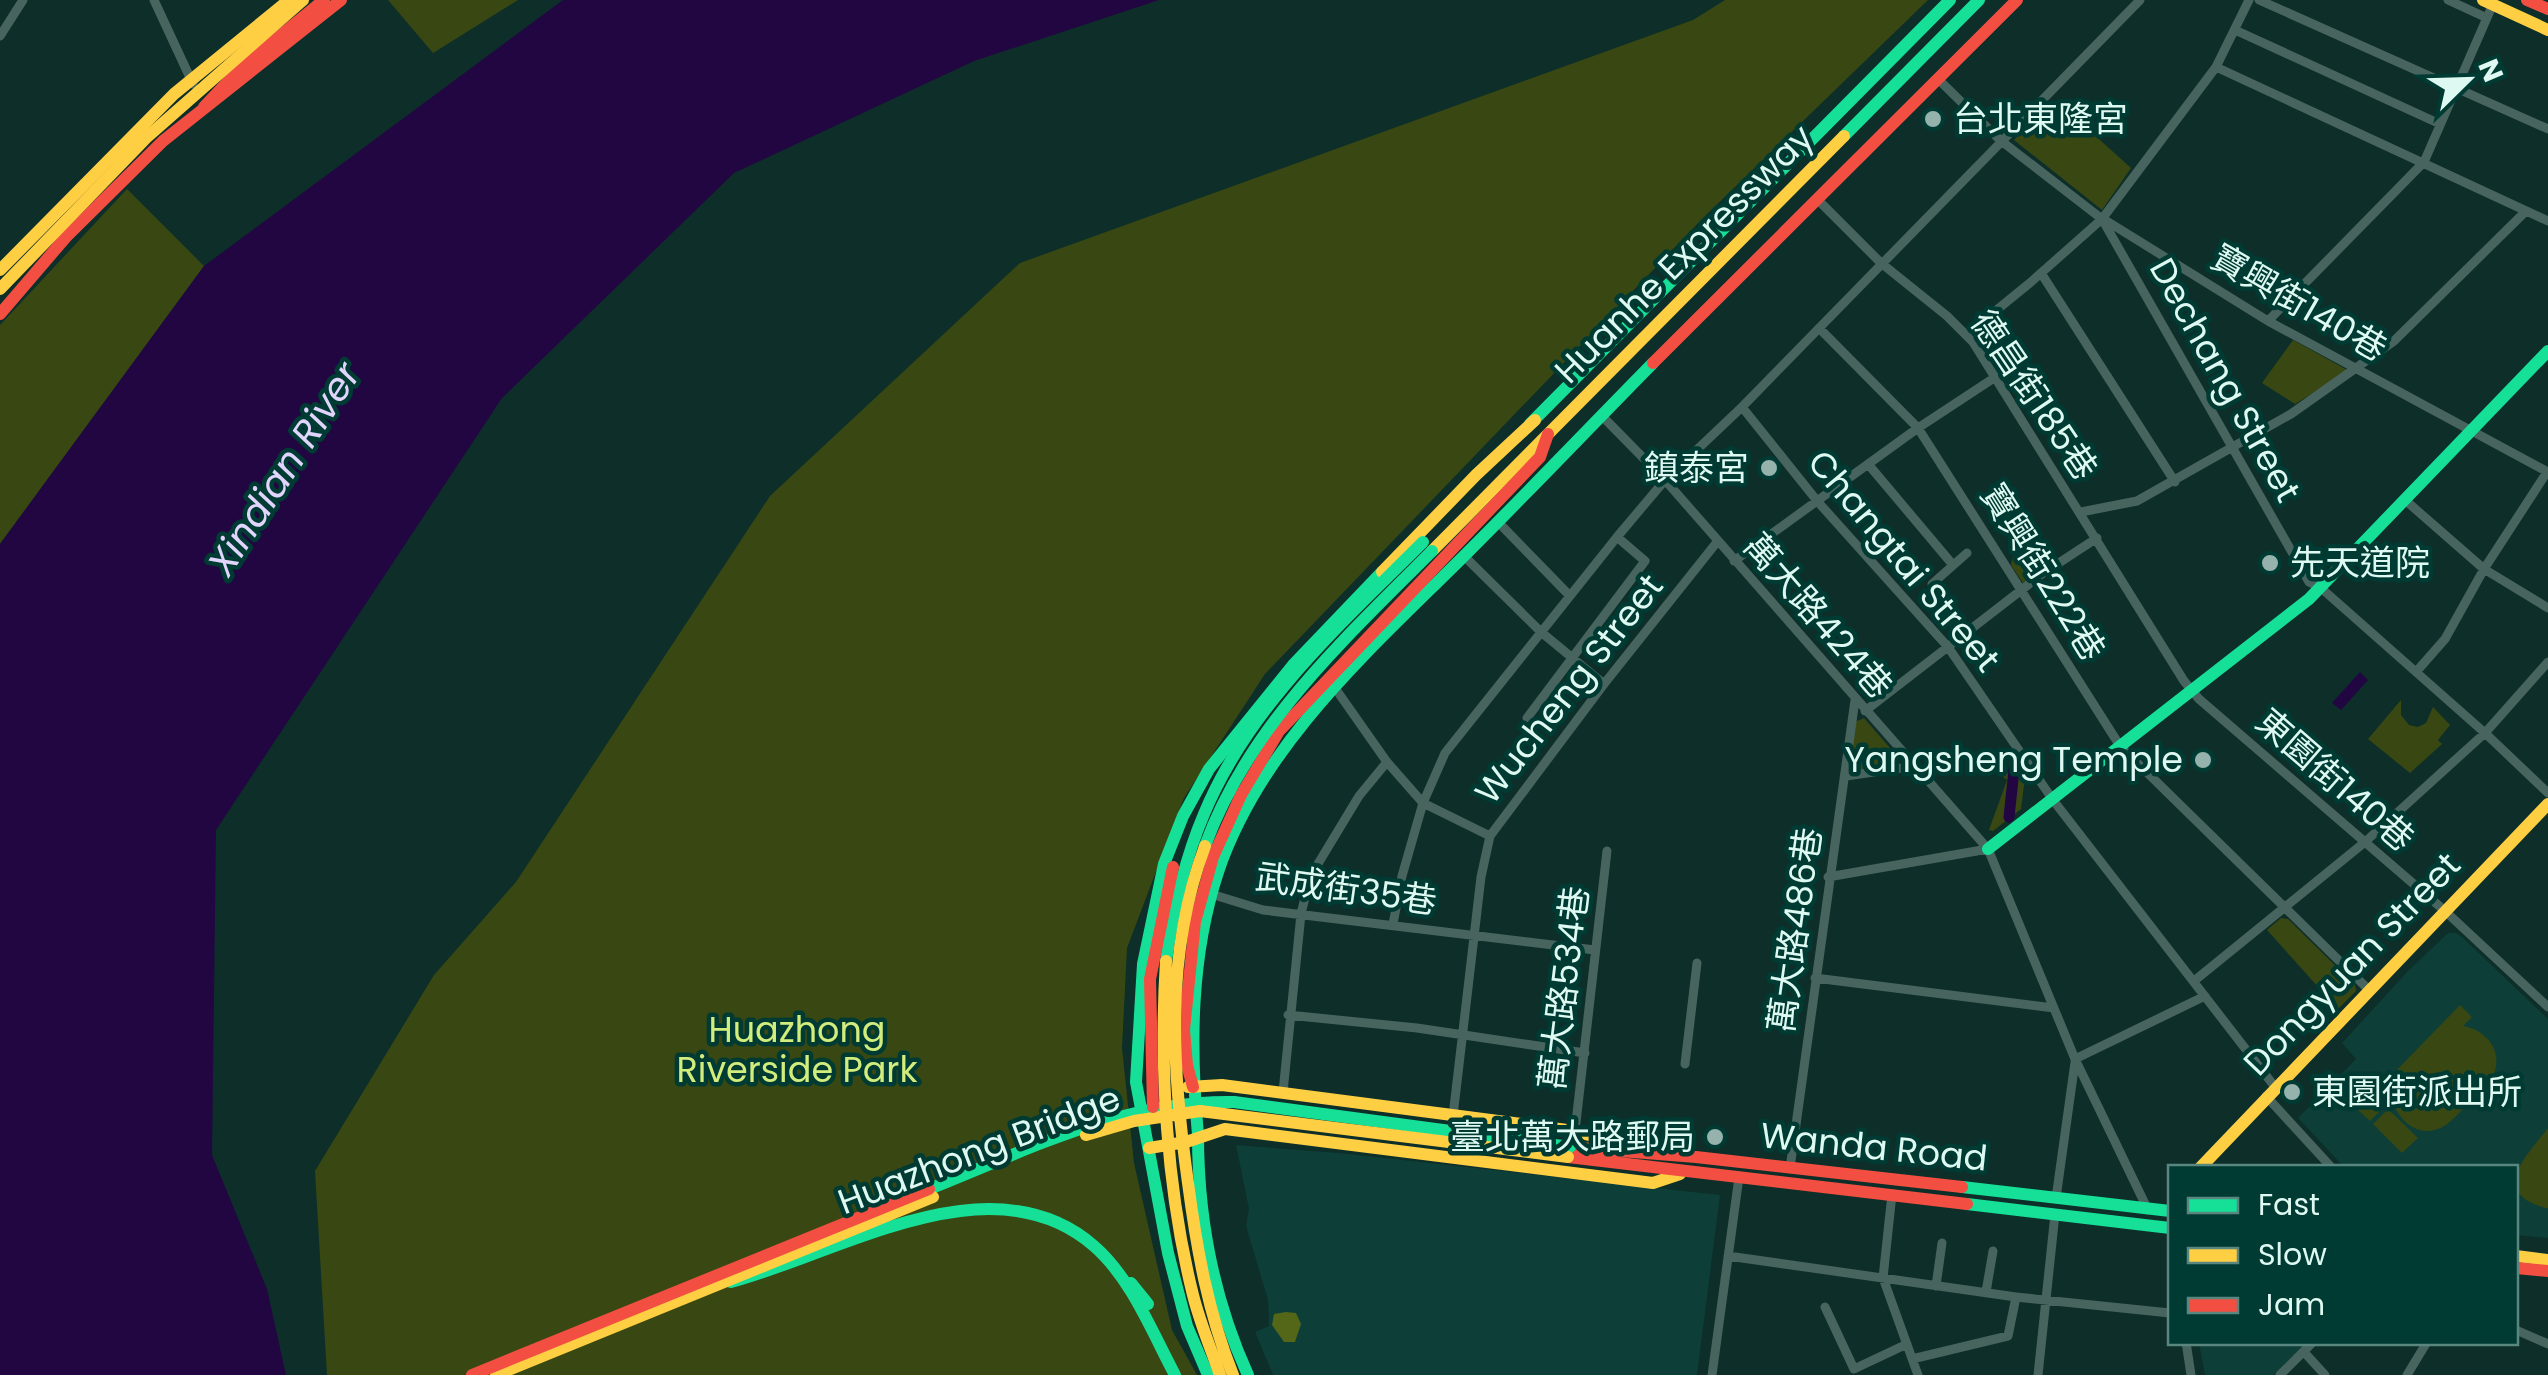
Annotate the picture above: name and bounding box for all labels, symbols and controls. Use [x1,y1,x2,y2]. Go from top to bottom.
north arrow [2418,30,2518,130]
text: N [2468,53,2513,88]
place label: 台北東隆宮 [1953,94,2128,143]
marker: 台北東隆宮 [1922,108,1944,130]
street label: Huanhe Expressway [1543,113,1824,394]
street label: 寶興街140巷 [2202,233,2396,373]
street label: Dechang Street [2138,249,2313,510]
street label: 德昌街185巷 [1960,300,2109,489]
water label: Xindian River [194,351,373,587]
street label: Changtai Street [1797,439,2012,682]
place label: 鎮泰宮 [1644,443,1749,492]
marker: 鎮泰宮 [1758,457,1780,479]
street label: 寶興街222巷 [1970,474,2117,670]
street label: 萬大路424巷 [1733,523,1904,709]
place label: 先天道院 [2290,538,2430,587]
marker: 先天道院 [2259,552,2281,574]
street label: Wucheng Street [1463,563,1674,814]
street label: 東園街140巷 [2246,697,2425,862]
place label: Yangsheng Temple [1844,735,2183,784]
marker: Yangsheng Temple [2192,749,2214,771]
street label: 萬大路486巷 [1756,824,1833,1036]
street label: Dongyuan Street [2232,841,2471,1086]
street label: 武成街35巷 [1252,852,1440,925]
street label: 萬大路534巷 [1527,883,1600,1092]
park label: Huazhong Riverside Park [677,1005,917,1094]
place label: 東園街派出所 [2312,1067,2522,1116]
street label: Huazhong Bridge [831,1073,1127,1226]
marker: 東園街派出所 [2281,1081,2303,1103]
street label: Wanda Road [1758,1110,1990,1183]
place label: 臺北萬大路郵局 [1450,1112,1695,1161]
marker: 臺北萬大路郵局 [1704,1126,1726,1148]
legend [2168,1165,2518,1345]
text: Fast [2258,1183,2320,1226]
text: Slow [2258,1233,2327,1276]
text: Jam [2258,1283,2325,1326]

